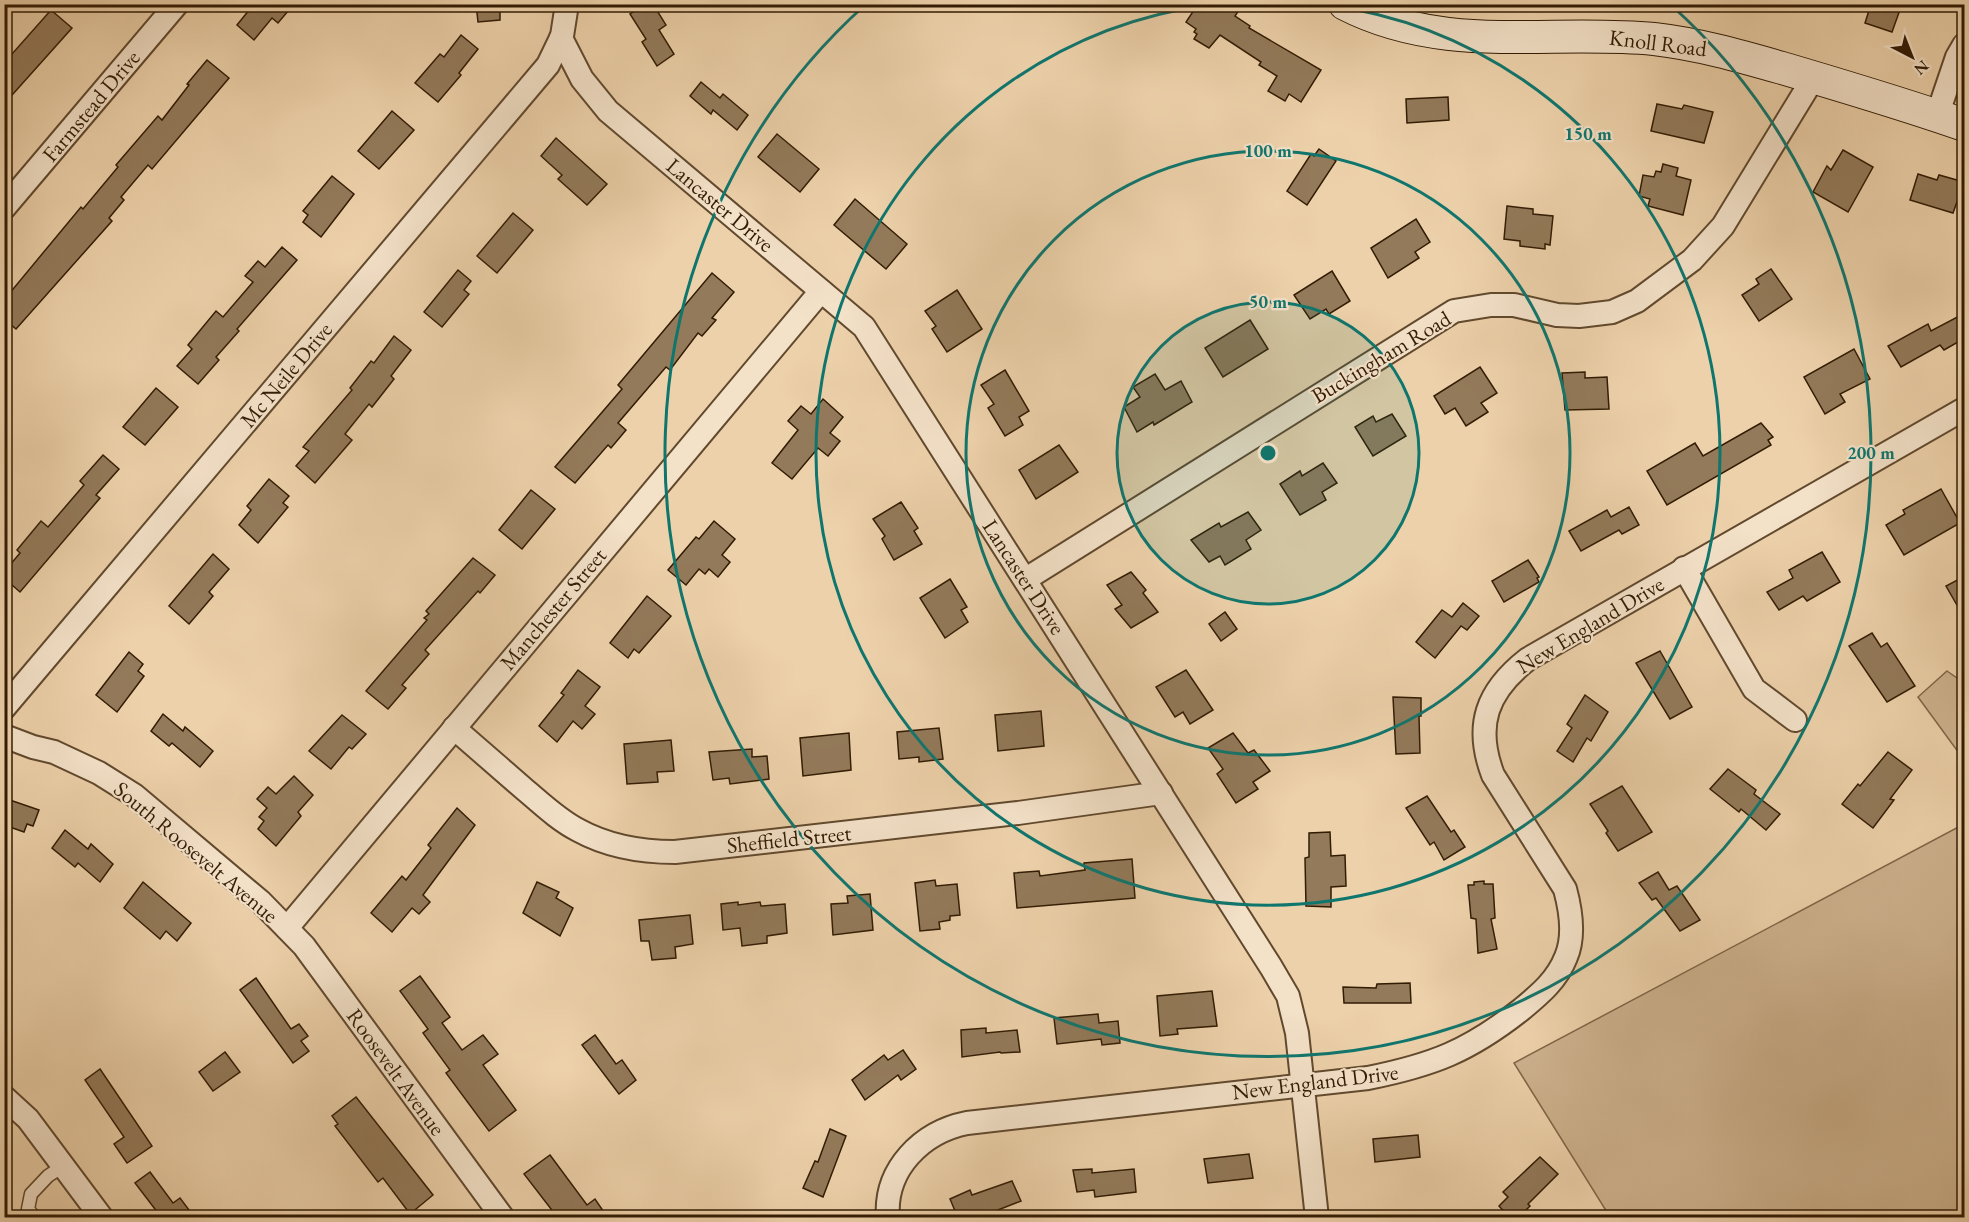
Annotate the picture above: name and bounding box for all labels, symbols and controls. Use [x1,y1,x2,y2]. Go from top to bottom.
street label: Knoll Road [1608,23,1709,63]
north arrow [1882,27,1942,87]
street label: Farmstead Drive [36,44,147,168]
text: N [1910,56,1934,80]
text: 150 m [1564,122,1612,145]
text: 100 m [1244,139,1292,162]
street label: Lancaster Drive [660,151,780,259]
text: 50 m [1249,290,1287,313]
street label: Buckingham Road [1306,303,1457,410]
street label: Mc Neile Drive [233,316,339,434]
text: 200 m [1847,441,1895,464]
centre of rings [1258,443,1278,463]
street label: Lancaster Drive [976,514,1072,641]
street label: Manchester Street [493,542,613,676]
street label: New England Drive [1511,569,1670,681]
street label: South Roosevelt Avenue [108,775,285,930]
street label: Sheffield Street [725,818,853,860]
street label: Roosevelt Avenue [340,1003,452,1142]
street label: New England Drive [1230,1057,1400,1107]

